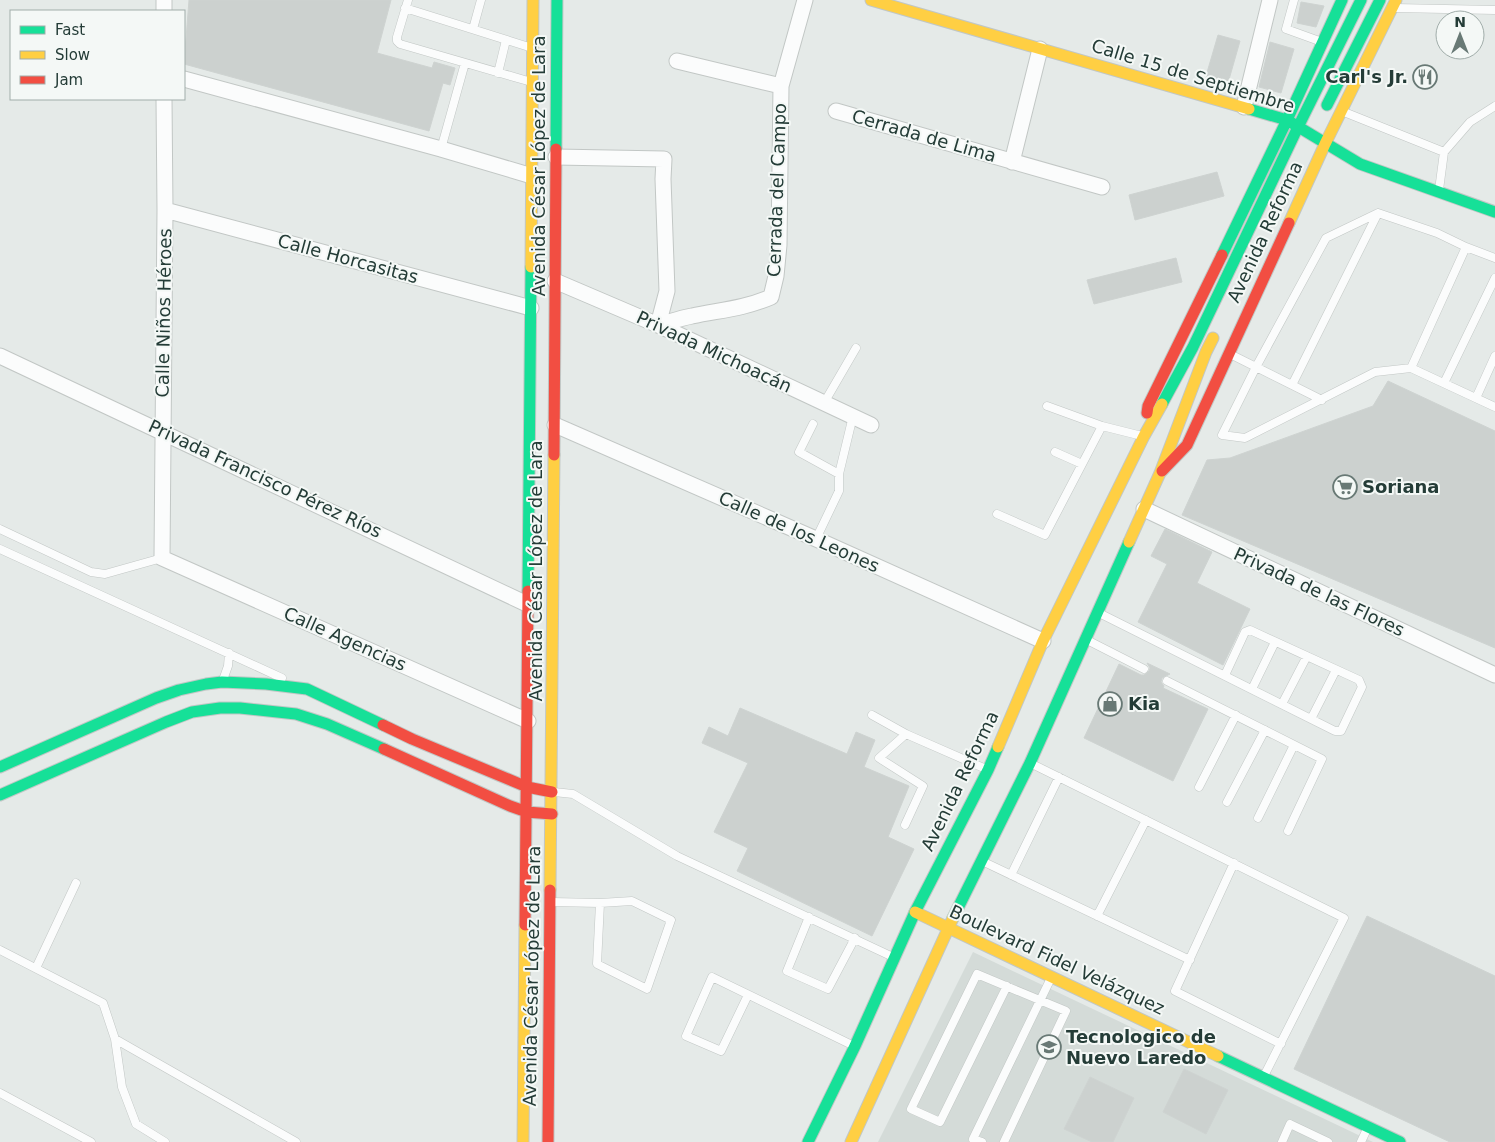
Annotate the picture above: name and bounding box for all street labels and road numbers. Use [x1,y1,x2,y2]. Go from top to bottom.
street label: Calle 15 de Septiembre [1089,35,1297,116]
street label: Avenida César López de Lara [528,36,549,296]
street label: Cerrada del Campo [763,103,790,277]
street label: Cerrada de Lima [850,105,999,166]
street label: Avenida Reforma [1223,158,1306,306]
street label: Calle Niños Héroes [152,228,175,398]
street label: Calle Horcasitas [276,230,421,287]
street label: Privada Michoacán [633,306,795,397]
street label: Privada Francisco Pérez Ríos [145,415,385,542]
street label: Avenida César López de Lara [525,441,546,701]
street label: Calle de los Leones [716,487,883,576]
street label: Privada de las Flores [1230,543,1408,640]
street label: Calle Agencias [281,602,410,675]
street label: Avenida Reforma [917,707,1003,854]
street label: Avenida César López de Lara [519,845,544,1107]
street label: Boulevard Fidel Velázquez [946,900,1168,1019]

